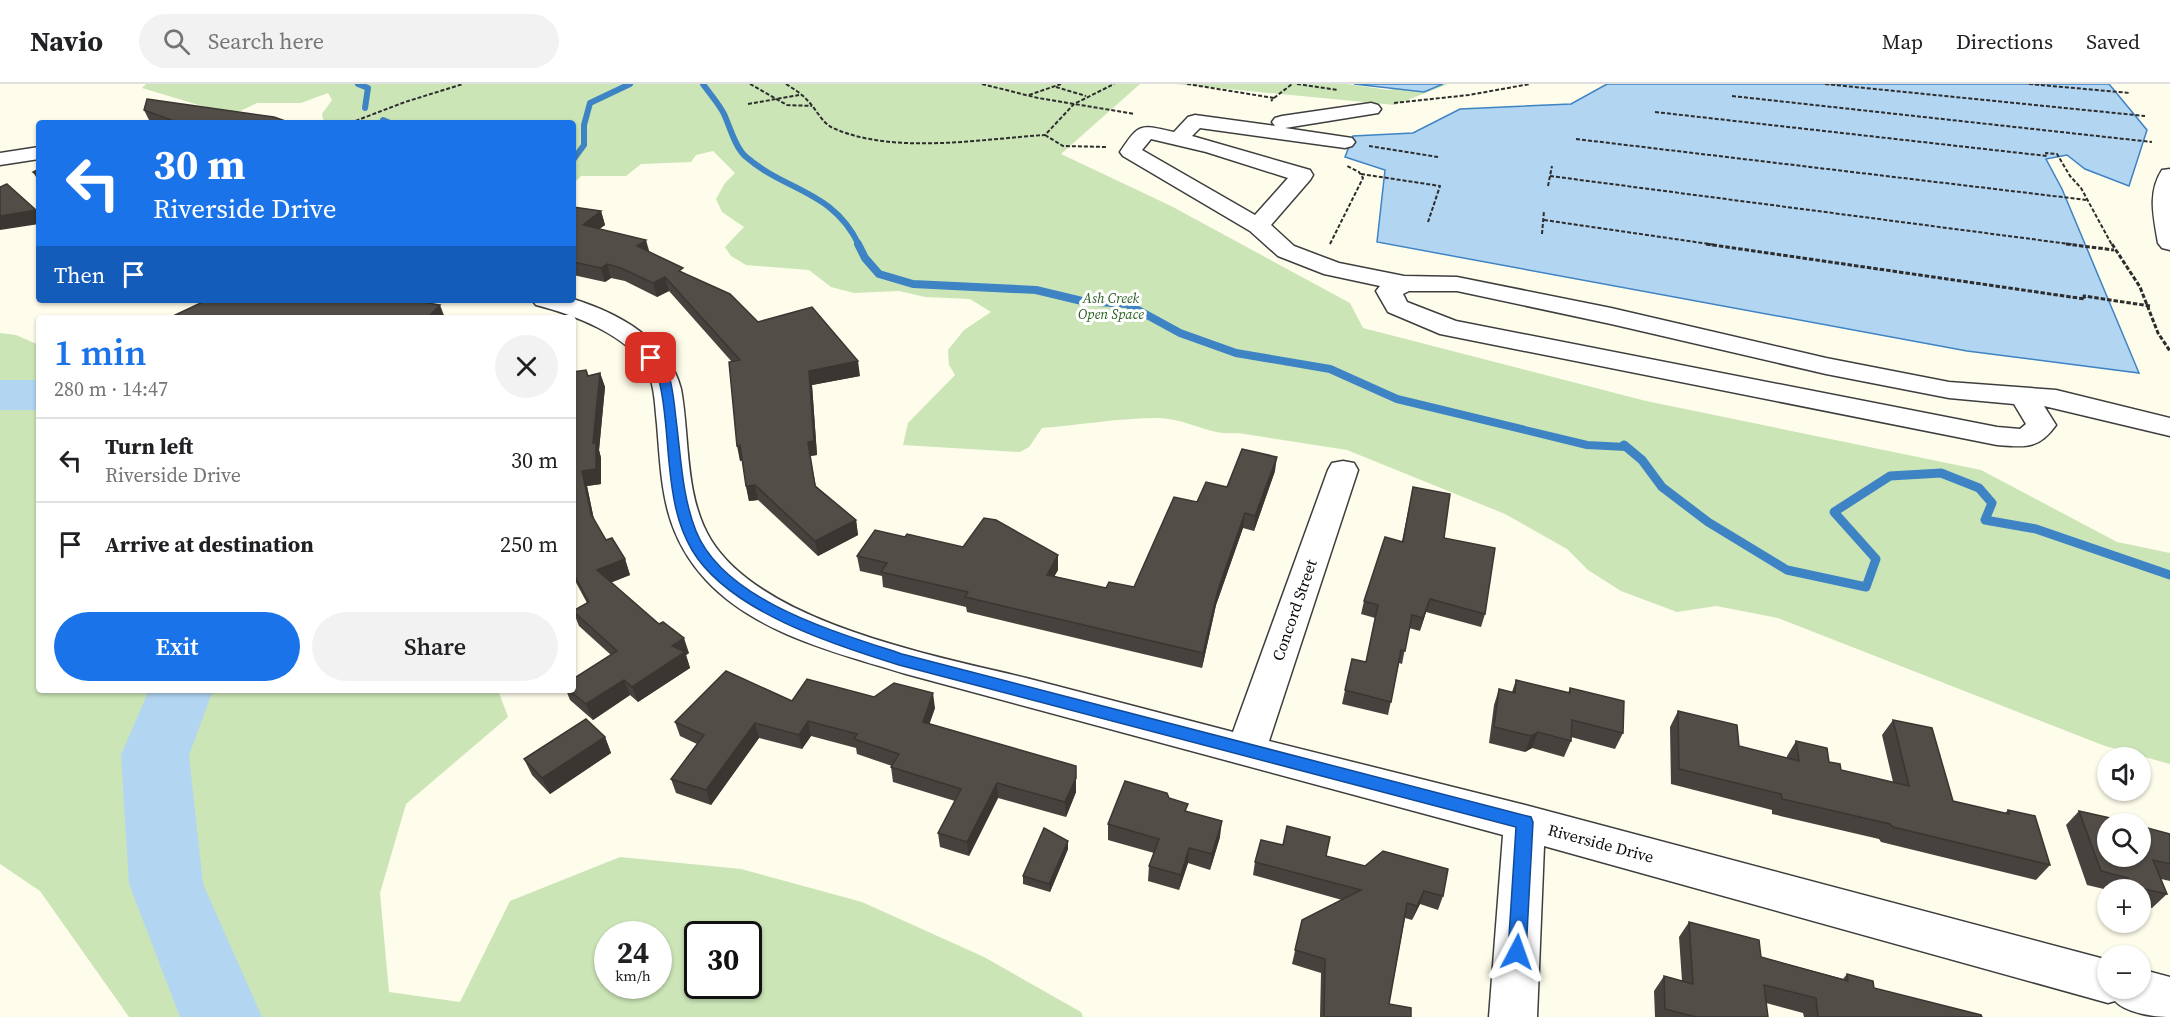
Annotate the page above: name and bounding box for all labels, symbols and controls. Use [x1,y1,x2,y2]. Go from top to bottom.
search box [139,14,559,68]
text: Navio [30,22,103,60]
icon: search [160,25,193,58]
text: Search here [208,26,324,56]
text: Map [1882,27,1923,56]
text: Directions [1956,27,2053,56]
text: Saved [2086,27,2140,56]
text: 30 m [153,135,246,193]
icon: left [54,144,132,222]
text: Riverside Drive [153,190,336,227]
icon: arrive [117,258,150,291]
text: Then [54,260,105,290]
park label: Ash Creek Open Space [1078,288,1144,324]
text: 1 min [54,328,146,377]
pin [625,332,676,383]
button: close [495,335,558,398]
icon: arrive [634,341,667,374]
text: 280 m · 14:47 [54,375,168,403]
text: Turn left [105,431,193,461]
icon: left [54,444,87,477]
text: 30 m [511,445,558,475]
text: Riverside Drive [105,461,241,489]
icon: arrive [54,528,87,561]
text: Arrive at destination [105,529,314,559]
text: 250 m [500,529,558,559]
street label: Concord Street [1266,556,1322,664]
button: Exit [54,612,300,681]
button: Share [312,612,558,681]
map controls [2097,747,2151,999]
button: sound [2097,747,2151,801]
button: search [2097,813,2151,867]
street label: Riverside Drive [1546,818,1656,868]
button: + [2097,879,2151,933]
position arrow [1485,920,1549,984]
speed limit sign: 30 [684,921,762,999]
text: 24 [617,932,649,973]
button: − [2097,945,2151,999]
text: km/h [615,965,651,986]

